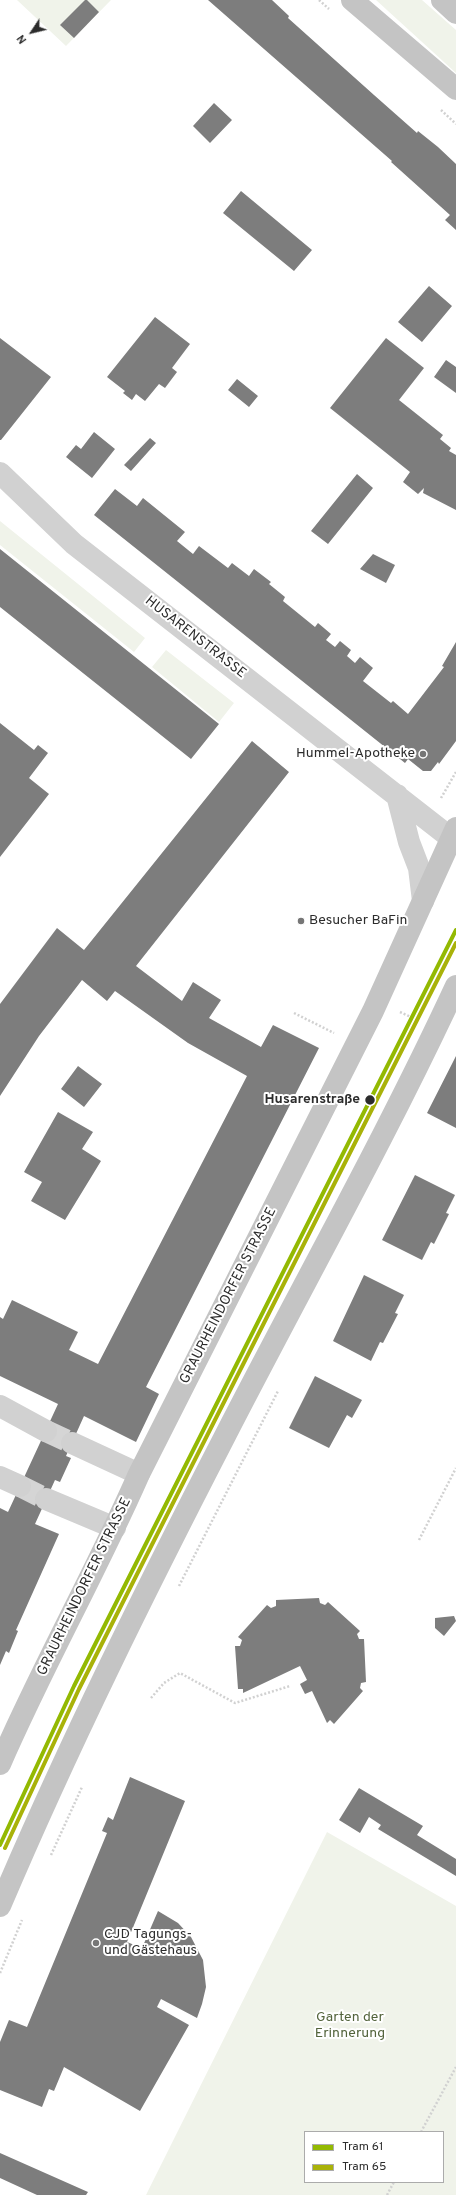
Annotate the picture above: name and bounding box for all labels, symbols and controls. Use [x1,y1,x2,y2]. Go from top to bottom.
north arrow [12,12,52,52]
text: N [14,32,30,46]
street label: HUSARENSTRASSE [141,593,249,683]
place label: Hummel-Apotheke [296,746,415,762]
marker: Hummel-Apotheke [418,749,428,759]
place label: Besucher BaFin [309,913,407,929]
marker: Besucher BaFin [296,916,306,926]
place label: Husarenstraße [265,1092,360,1108]
marker: Husarenstraße [363,1093,377,1107]
street label: GRAURHEINDORFER STRASSE [177,1205,281,1387]
street label: GRAURHEINDORFER STRASSE [35,1495,135,1679]
place label: CJD Tagungs- und Gästehaus [104,1927,197,1960]
marker: CJD Tagungs- und Gästehaus [91,1938,101,1948]
park label: Garten der Erinnerung [315,2010,385,2042]
legend [304,2131,444,2183]
text: Tram 61 [342,2139,383,2155]
text: Tram 65 [342,2159,386,2175]

